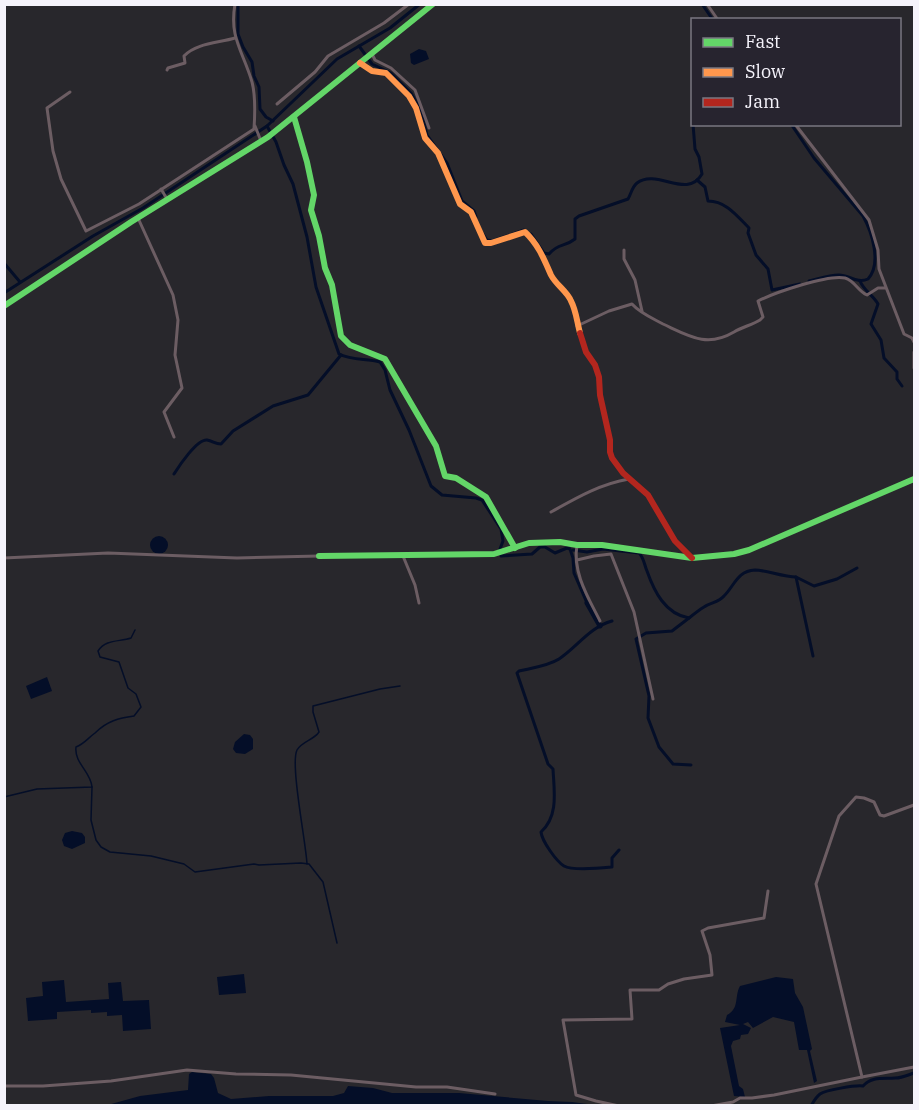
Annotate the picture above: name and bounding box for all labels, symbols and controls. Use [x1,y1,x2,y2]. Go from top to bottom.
legend [691,18,901,126]
text: Fast [745,30,780,53]
text: Slow [745,60,785,83]
text: Jam [745,90,780,113]

